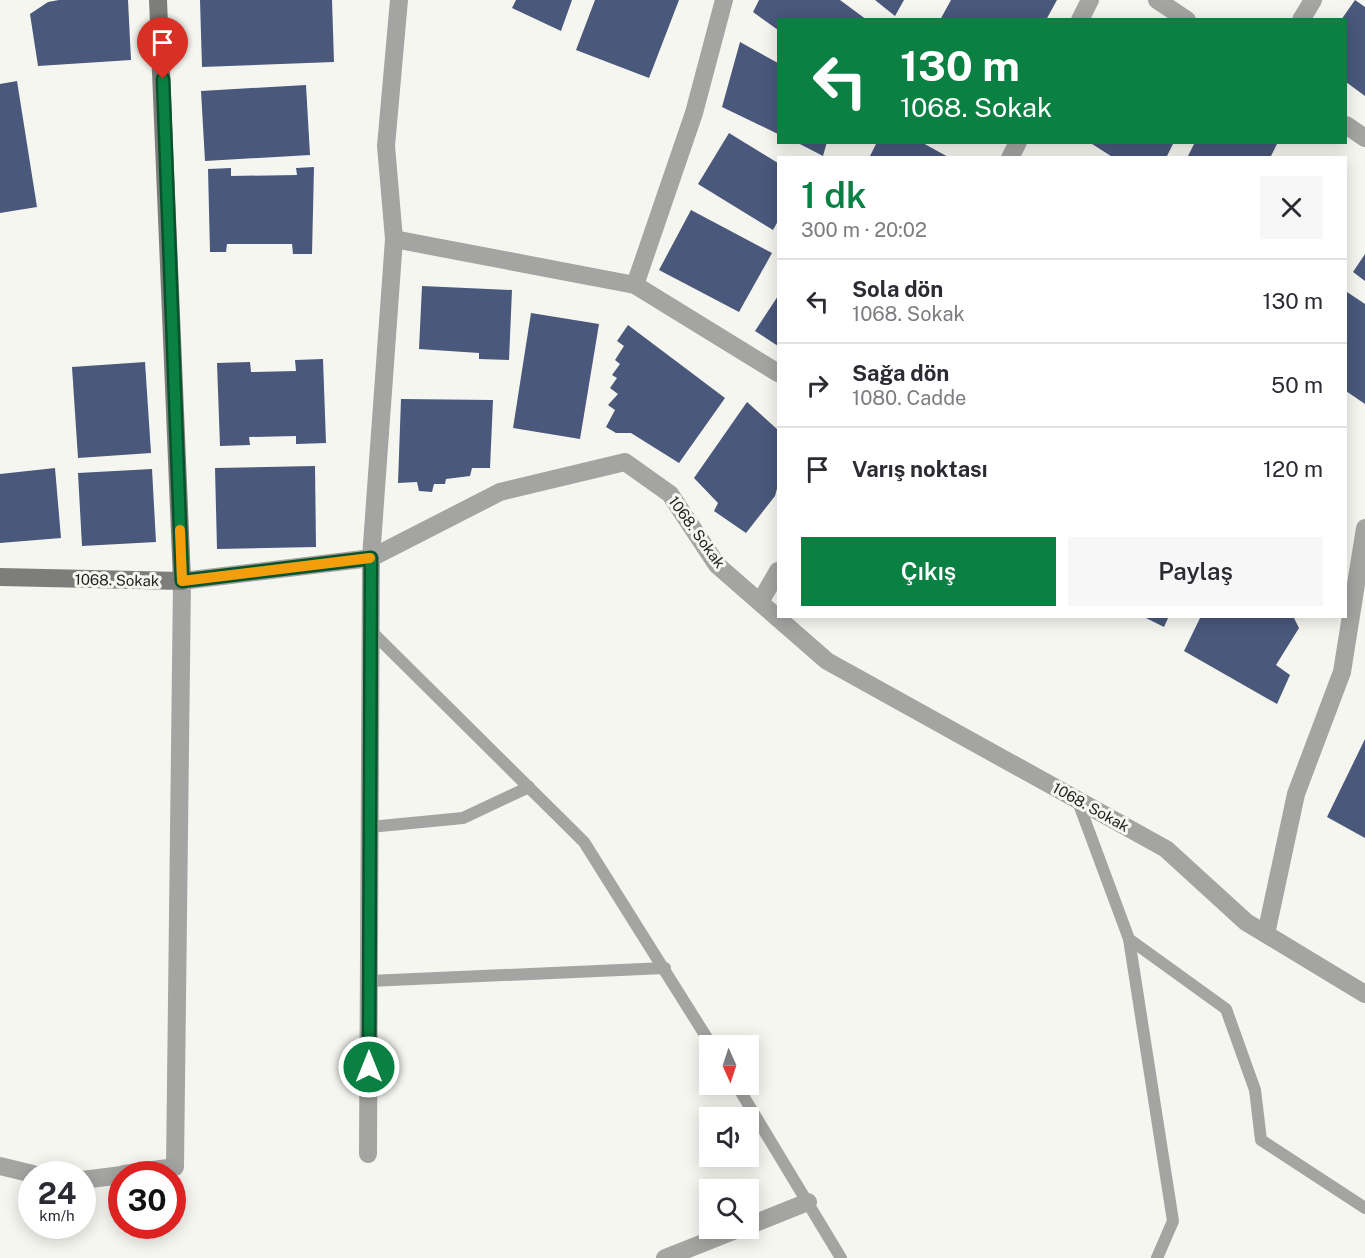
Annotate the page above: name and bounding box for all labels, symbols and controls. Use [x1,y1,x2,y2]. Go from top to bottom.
pin [137,17,188,79]
icon: arrive [146,26,179,59]
text: 130 m [900,41,1020,90]
icon: left [801,42,879,120]
text: 1068. Sokak [900,91,1052,123]
text: 1 dk [801,174,867,216]
button: close [1260,176,1323,239]
text: 300 m · 20:02 [801,218,927,242]
text: Sola dön [852,276,943,302]
icon: left [801,285,834,318]
text: 130 m [1262,288,1323,314]
text: 1068. Sokak [852,302,965,326]
text: Sağa dön [852,360,949,386]
icon: right [801,369,834,402]
text: 50 m [1271,372,1323,398]
text: 1080. Cadde [852,386,966,410]
icon: arrive [801,453,834,486]
text: Varış noktası [852,456,987,482]
text: 120 m [1263,456,1323,482]
street label: 1068. Sokak [665,493,729,571]
button: Çıkış [801,537,1056,606]
button: Paylaş [1068,537,1323,606]
street label: 1068. Sokak [75,571,159,589]
street label: 1068. Sokak [1050,779,1132,835]
position arrow [337,1035,401,1099]
north arrow [699,1035,759,1095]
map controls [699,1035,759,1239]
button: sound [699,1107,759,1167]
speed limit sign: 30 [108,1161,186,1239]
text: 24 [38,1175,76,1211]
button: search [699,1179,759,1239]
text: km/h [39,1207,75,1224]

